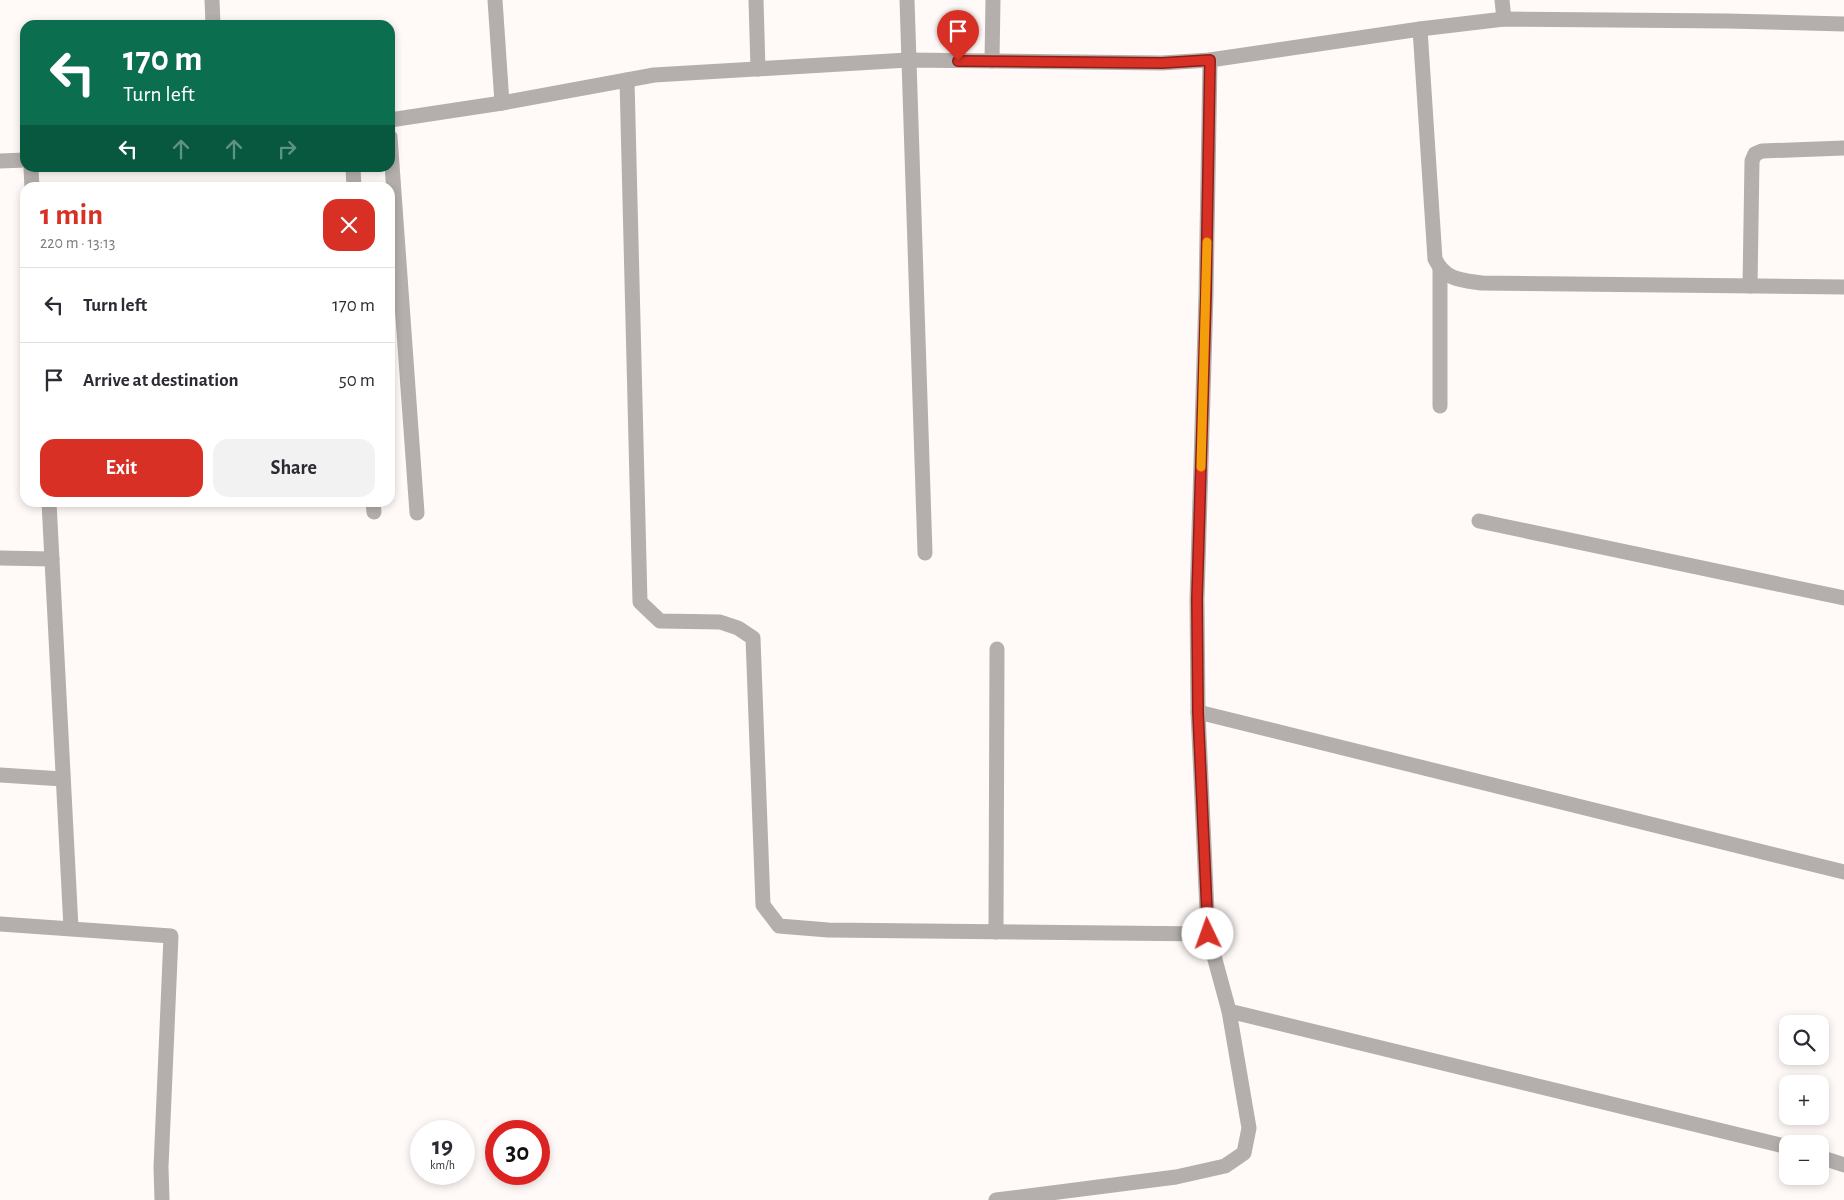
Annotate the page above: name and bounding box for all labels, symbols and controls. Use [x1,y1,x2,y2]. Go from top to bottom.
pin [937,10,979,61]
icon: arrive [944,17,972,45]
icon: left [40,40,105,105]
text: 170 m [123,42,203,77]
text: Turn left [123,83,195,105]
icon: left [114,135,142,163]
icon: ahead [167,135,195,163]
icon: ahead [220,135,248,163]
icon: right [273,135,301,163]
button: close [323,199,375,251]
text: 1 min [40,200,103,230]
text: 220 m · 13:13 [40,235,115,251]
icon: left [40,291,68,319]
text: Turn left [83,296,147,315]
text: 170 m [332,296,375,315]
icon: arrive [40,366,68,394]
text: Arrive at destination [83,371,239,390]
text: 50 m [339,371,375,390]
button: Exit [40,439,203,497]
button: Share [213,439,375,497]
position arrow [1181,907,1233,959]
map controls [1779,1015,1829,1185]
button: search [1779,1015,1829,1065]
button: + [1779,1075,1829,1125]
speed limit sign: 30 [485,1120,550,1185]
text: 19 [432,1134,453,1159]
button: − [1779,1135,1829,1185]
text: km/h [430,1159,455,1171]

